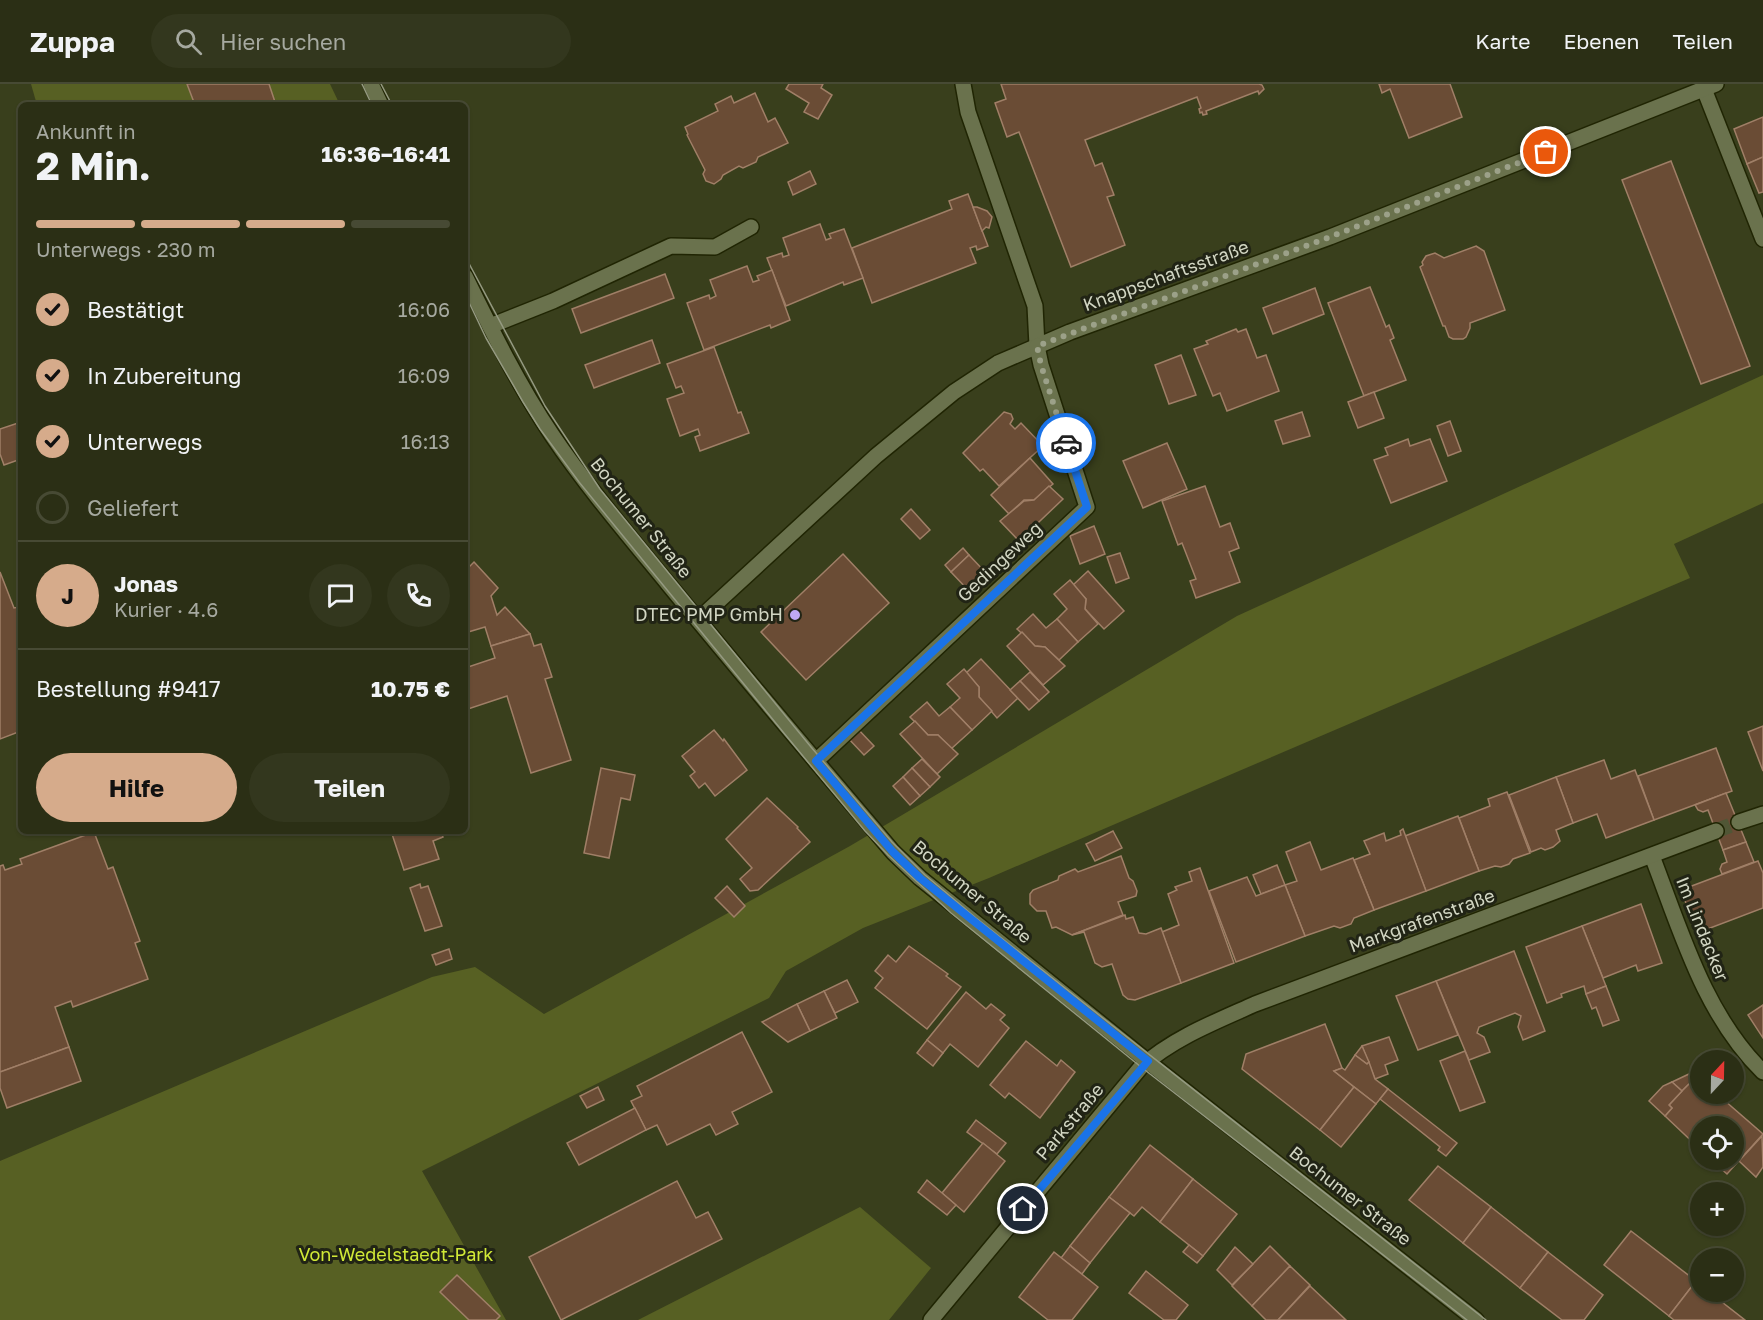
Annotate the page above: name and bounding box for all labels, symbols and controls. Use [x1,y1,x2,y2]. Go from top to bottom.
search box [151,14,571,68]
text: Zuppa [30,25,115,58]
icon: search [172,25,205,58]
text: Hier suchen [220,28,346,55]
text: Karte [1475,28,1531,54]
text: Ebenen [1564,28,1639,54]
text: Teilen [1672,28,1733,54]
text: Ankunft in [36,119,136,143]
pin [1520,126,1571,177]
icon: bag [1529,135,1562,168]
text: 16:36–16:41 [321,140,450,167]
text: 2 Min. [36,142,151,189]
street label: Knappschaftsstraße [1080,235,1251,315]
text: Unterwegs · 230 m [36,237,215,261]
icon: check [36,293,69,326]
text: Bestätigt [87,296,184,323]
text: 16:06 [398,297,450,321]
icon: check [36,359,69,392]
text: In Zubereitung [87,362,242,389]
text: 16:09 [398,363,450,387]
courier [1036,413,1096,473]
icon: check [36,425,69,458]
icon: car [1050,427,1083,460]
text: Unterwegs [87,428,203,455]
text: 16:13 [401,429,450,453]
street label: Bochumer Straße [586,453,697,582]
text: Geliefert [87,494,179,521]
street label: Gedingeweg [953,517,1046,606]
button: chat [309,564,372,627]
button: phone [387,564,450,627]
text: Jonas [114,570,178,597]
text: J [61,582,74,609]
text: Kurier · 4.6 [114,597,218,621]
place label: DTEC PMP GmbH [635,603,783,625]
marker: DTEC PMP GmbH [788,608,802,622]
text: Bestellung #9417 [36,675,221,702]
text: 10.75 € [371,675,450,702]
button: Hilfe [36,753,237,822]
button: Teilen [249,753,450,822]
street label: Bochumer Straße [909,835,1037,947]
street label: Im Lindacker [1672,873,1734,984]
street label: Markgrafenstraße [1346,884,1497,957]
north arrow [1690,1050,1744,1104]
map controls [1690,1050,1744,1302]
street label: Parkstraße [1031,1078,1108,1164]
button: locate [1690,1116,1744,1170]
street label: Bochumer Straße [1285,1141,1416,1250]
button: + [1690,1182,1744,1236]
pin [997,1183,1048,1234]
icon: home [1006,1192,1039,1225]
park label: Von-Wedelstaedt-Park [298,1243,494,1265]
button: − [1690,1248,1744,1302]

